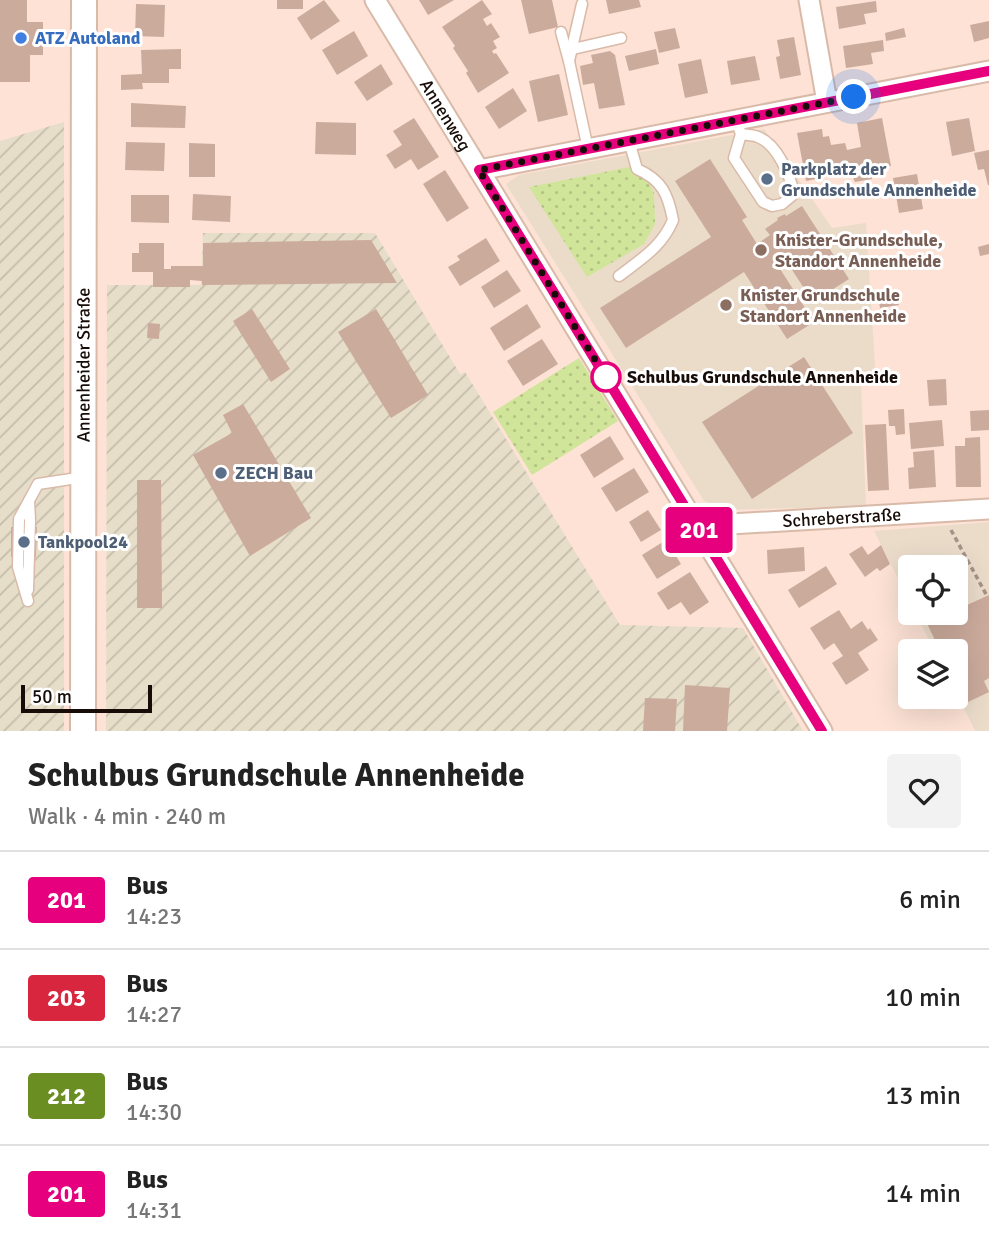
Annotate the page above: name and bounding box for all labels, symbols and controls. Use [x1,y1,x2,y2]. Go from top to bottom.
place label: ATZ Autoland [35,27,141,49]
marker: ATZ Autoland [13,30,29,46]
street label: Annenweg [415,75,476,155]
your location [836,79,871,114]
place label: Parkplatz der Grundschule Annenheide [781,158,977,201]
marker: Parkplatz der Grundschule Annenheide [759,171,775,187]
place label: Knister-Grundschule, Standort Annenheide [775,229,943,272]
marker: Knister-Grundschule, Standort Annenheide [753,242,769,258]
place label: Knister Grundschule Standort Annenheide [740,284,906,327]
street label: Annenheider Straße [72,288,95,442]
marker: Knister Grundschule Standort Annenheide [718,297,734,313]
marker: Schulbus Grundschule Annenheide [591,362,621,392]
place label: Schulbus Grundschule Annenheide [627,366,898,388]
place label: ZECH Bau [235,462,313,484]
marker: ZECH Bau [213,465,229,481]
street label: Schreberstraße [782,503,902,532]
line badge: 201 [659,507,739,553]
text: 201 [680,515,718,545]
place label: Tankpool24 [38,531,128,553]
marker: Tankpool24 [16,534,32,550]
map controls [898,555,968,709]
button: locate [898,555,968,625]
button: layers [898,639,968,709]
scale bar [21,682,152,714]
text: 50 m [32,685,72,709]
button: heart [887,754,961,828]
text: Schulbus Grundschule Annenheide [28,755,525,796]
text: Walk · 4 min · 240 m [28,802,226,831]
text: Bus [126,870,168,902]
text: 6 min [899,884,961,916]
text: 201 [47,885,86,915]
text: 14:23 [126,902,182,931]
text: Bus [126,968,168,1000]
text: 10 min [885,982,961,1014]
text: 203 [47,983,86,1013]
text: 14:27 [126,1000,182,1029]
text: Bus [126,1066,168,1098]
text: 13 min [885,1080,961,1112]
text: 212 [47,1081,86,1111]
text: 14:30 [126,1098,182,1127]
text: Bus [126,1164,168,1196]
text: 14 min [885,1178,961,1210]
text: 201 [47,1179,86,1209]
text: 14:31 [126,1196,182,1225]

